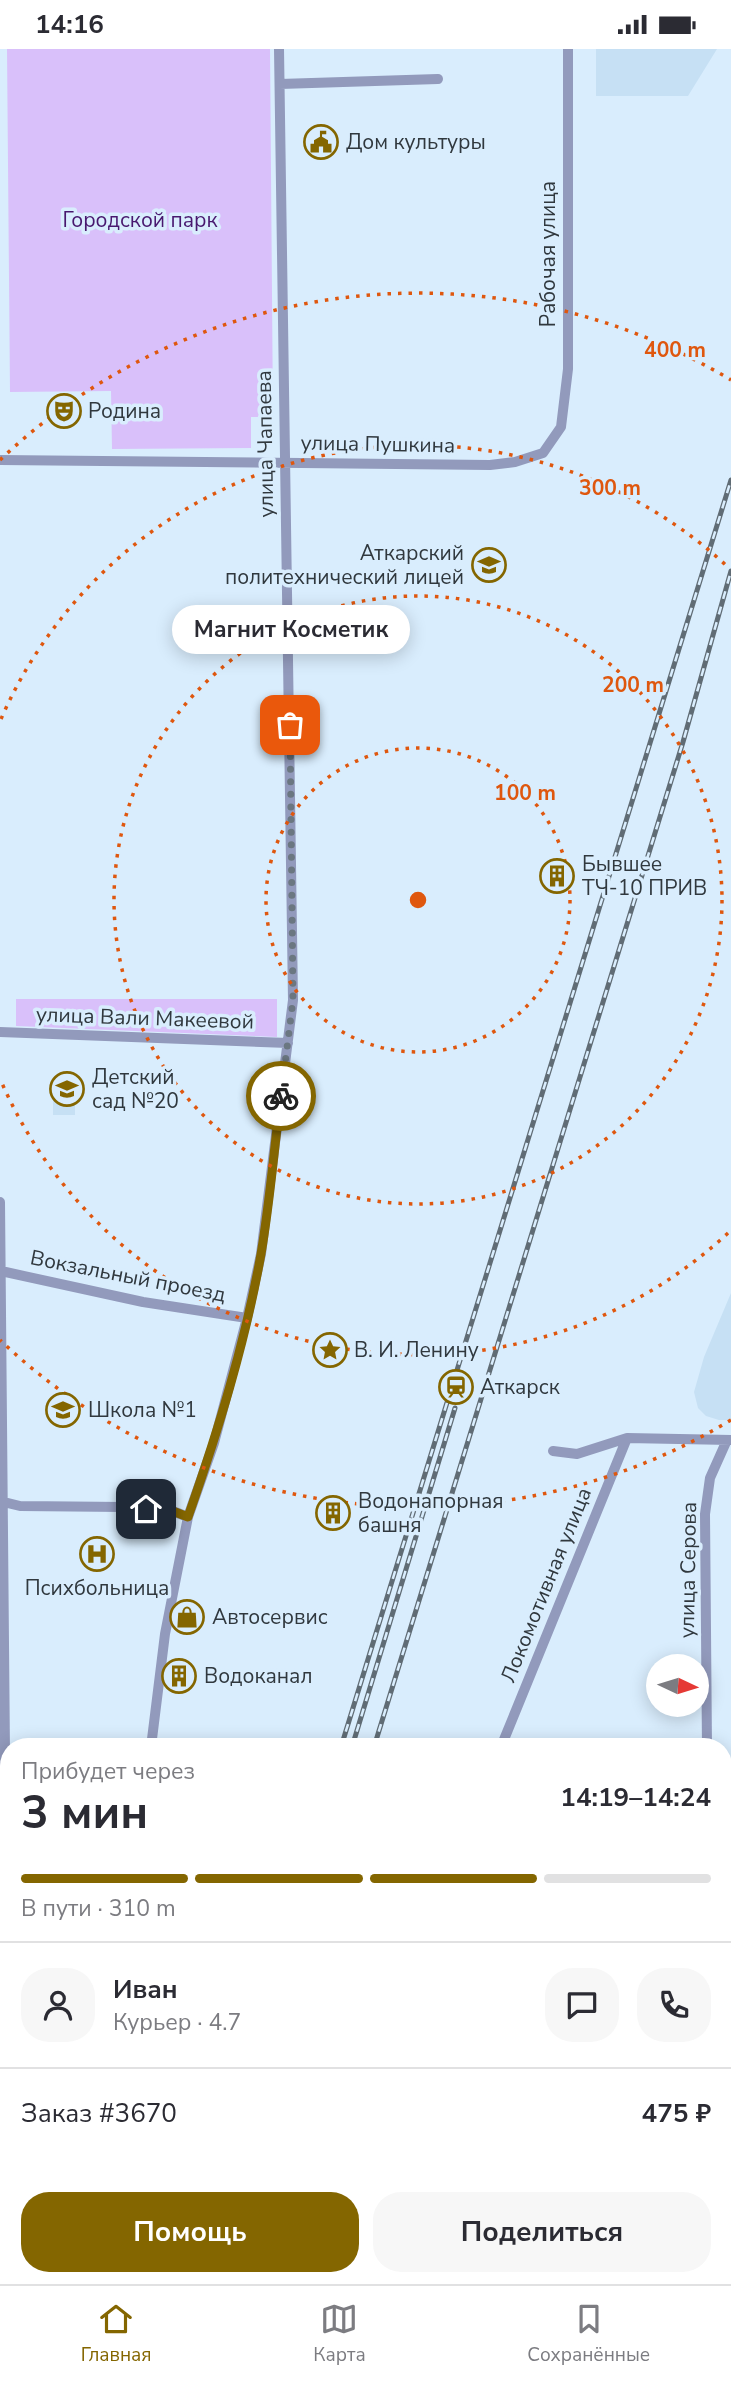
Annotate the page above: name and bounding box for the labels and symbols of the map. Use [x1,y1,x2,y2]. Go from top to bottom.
public building icon: Дом культуры [302,123,340,161]
place label: Дом культуры [346,128,486,156]
street label: Рабочая улица [534,181,562,327]
park label: Городской парк [62,206,219,234]
text: 400 m [644,336,706,364]
street label: улица Чапаева [250,370,280,518]
theatre icon: Родина [45,392,83,430]
place label: Родина [88,397,161,425]
street label: улица Пушкина [300,429,456,459]
text: 300 m [579,474,641,502]
place label: Аткарский политехнический лицей [225,539,464,591]
school or university icon: Аткарский политехнический лицей [470,546,508,584]
callout: Магнит Косметик [171,606,409,655]
text: 200 m [602,671,664,699]
pin [260,695,320,755]
text: 100 m [494,779,556,807]
place label: Бывшее ТЧ-10 ПРИВ [582,850,707,902]
building icon: Бывшее ТЧ-10 ПРИВ [538,857,576,895]
centre of rings [406,888,430,912]
street label: улица Вали Макеевой [36,1000,254,1036]
courier [246,1061,316,1131]
place label: Детский сад №20 [92,1063,179,1115]
school or university icon: Детский сад №20 [48,1070,86,1108]
street label: Вокзальный проезд [28,1243,228,1309]
place icon: В. И. Ленину [311,1331,349,1369]
place label: В. И. Ленину [354,1336,479,1364]
station icon: Аткарск [437,1368,475,1406]
place label: Аткарск [480,1373,561,1401]
school or university icon: Школа №1 [44,1391,82,1429]
place label: Школа №1 [88,1396,197,1424]
pin [116,1479,176,1539]
street label: Локомотивная улица [494,1483,598,1687]
place label: Водонапорная башня [358,1487,504,1539]
building icon: Водонапорная башня [314,1494,352,1532]
street label: улица Серова [673,1502,703,1638]
hospital icon: Психбольница [78,1535,116,1573]
place label: Психбольница [25,1574,169,1602]
shop icon: Автосервис [168,1598,206,1636]
place label: Автосервис [212,1603,328,1631]
north arrow [646,1654,709,1717]
building icon: Водоканал [160,1657,198,1695]
place label: Водоканал [204,1662,312,1690]

